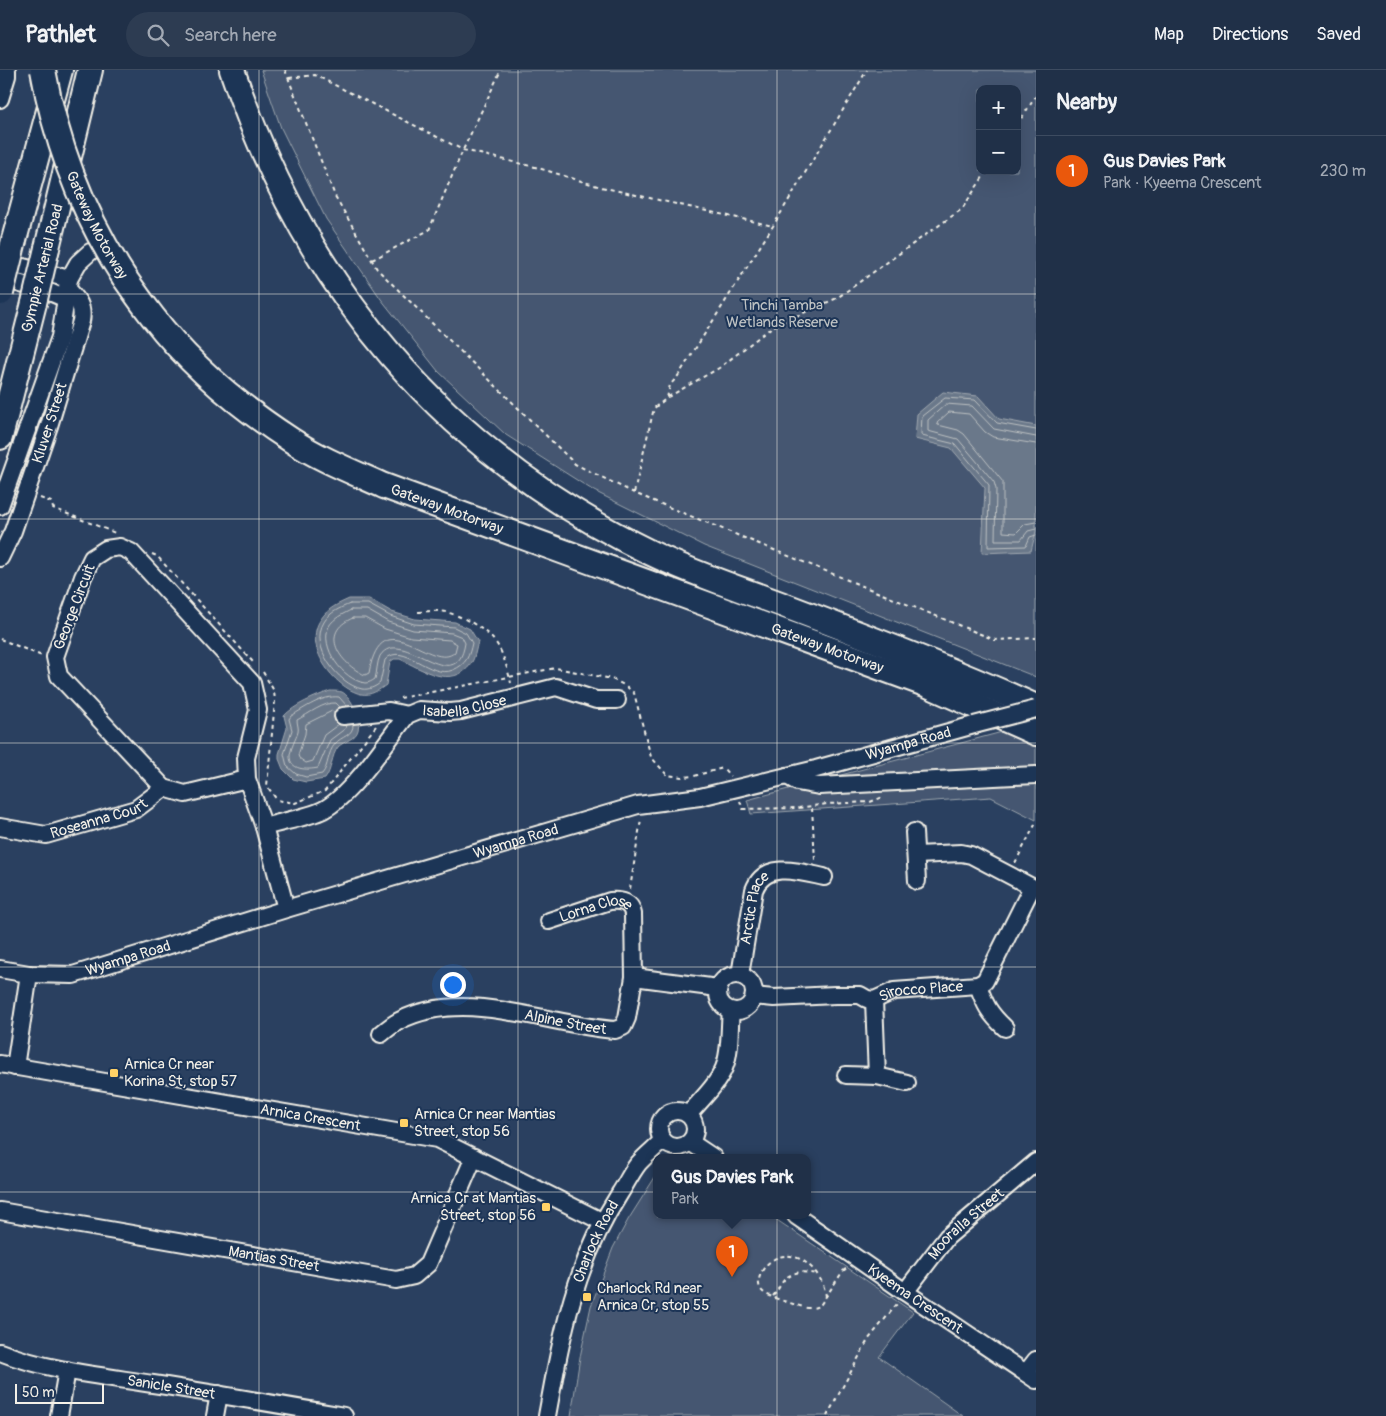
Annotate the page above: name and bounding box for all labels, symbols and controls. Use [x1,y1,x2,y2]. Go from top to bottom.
search box [126,12,476,57]
text: Pathlet [25,20,96,49]
icon: search [144,21,172,49]
text: Search here [184,23,277,47]
text: Map [1154,23,1184,46]
text: Directions [1212,23,1288,46]
text: Saved [1316,23,1361,46]
map controls [976,85,1021,175]
button: + [976,85,1021,130]
text: Nearby [1056,89,1117,116]
button: − [976,130,1021,175]
text: Gus Davies Park [1103,149,1226,173]
text: 1 [1069,161,1075,181]
text: 230 m [1320,161,1366,181]
street label: Gateway Motorway [62,169,132,283]
text: Park · Kyeema Crescent [1103,173,1262,193]
street label: Gympie Arterial Road [17,202,68,334]
park label: Tinchi Tamba Wetlands Reserve [726,296,839,332]
street label: Kluver Street [28,380,72,466]
street label: Gateway Motorway [388,480,506,539]
street label: George Circuit [49,561,100,653]
street label: Gateway Motorway [768,619,887,678]
street label: Isabella Close [422,691,509,722]
street label: Wyampa Road [863,723,953,765]
street label: Roseanna Court [48,794,152,843]
street label: Wyampa Road [471,820,561,863]
street label: Arctic Place [736,866,773,946]
street label: Lorna Close [557,892,637,927]
street label: Wyampa Road [83,936,173,981]
your location [440,972,466,998]
street label: Sirocco Place [876,977,964,1007]
street label: Alpine Street [523,1005,608,1039]
place label: Arnica Cr near Korina St, stop 57 [124,1055,237,1091]
marker: Arnica Cr near Korina St, stop 57 [108,1067,120,1079]
street label: Arnica Crescent [259,1100,363,1136]
place label: Arnica Cr near Mantias Street, stop 56 [414,1105,556,1141]
marker: Arnica Cr near Mantias Street, stop 56 [398,1117,410,1129]
popup [653,1154,811,1219]
text: Gus Davies Park [671,1165,793,1189]
street label: Mooralla Street [924,1183,1009,1264]
place label: Arnica Cr at Mantias Street, stop 56 [410,1189,536,1225]
text: Park [671,1189,699,1209]
street label: Charlock Road [569,1197,623,1285]
marker: Arnica Cr at Mantias Street, stop 56 [540,1201,552,1213]
pin: 1 [716,1236,748,1277]
street label: Mantias Street [227,1242,322,1277]
street label: Kyeema Crescent [864,1260,967,1339]
place label: Charlock Rd near Arnica Cr, stop 55 [597,1279,709,1315]
marker: Charlock Rd near Arnica Cr, stop 55 [581,1291,593,1303]
street label: Sanicle Street [126,1371,218,1404]
scale bar [15,1381,104,1404]
text: 50 m [22,1384,55,1401]

